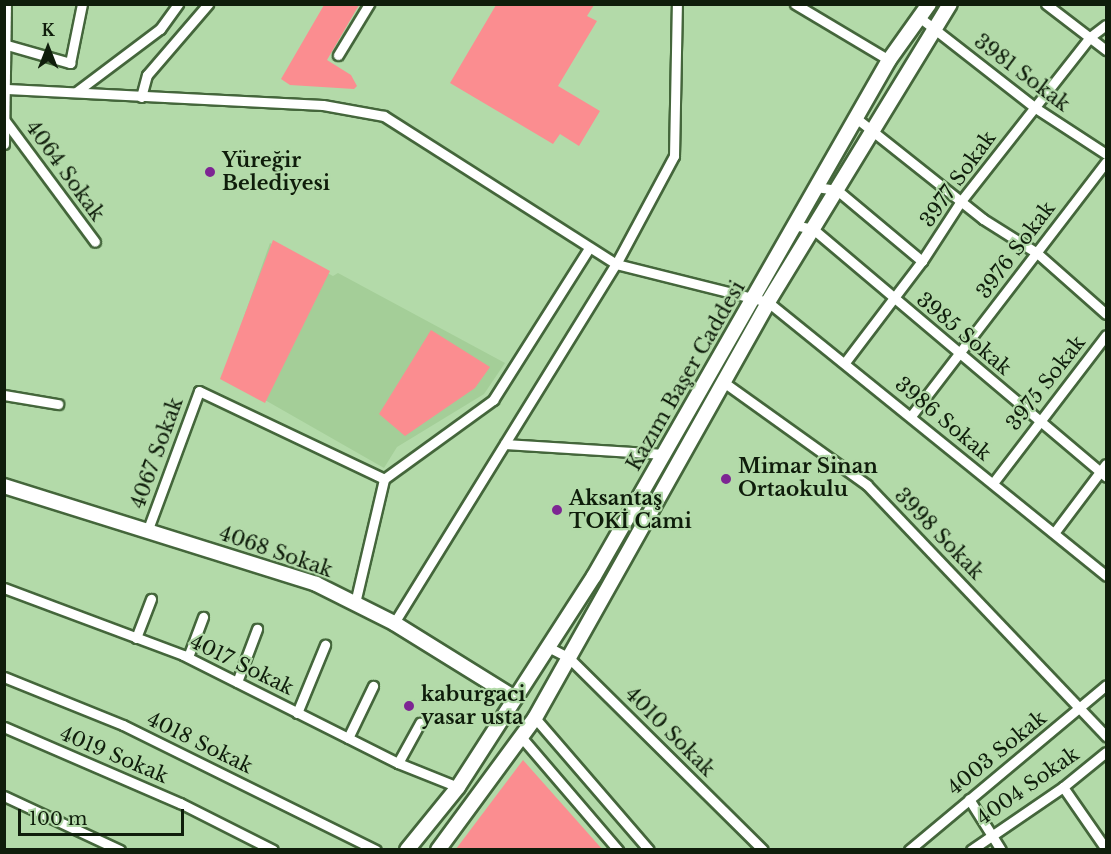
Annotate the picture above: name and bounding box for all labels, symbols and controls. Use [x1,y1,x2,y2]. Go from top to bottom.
north arrow [18,18,78,78]
text: K [41,20,55,40]
street label: 3981 Sokak [969,29,1075,117]
street label: 4064 Sokak [21,116,109,226]
street label: 3977 Sokak [915,126,1001,232]
place label: Yüreğir Belediyesi [222,148,330,195]
marker: Yüreğir Belediyesi [203,165,217,179]
street label: 3976 Sokak [972,197,1060,303]
street label: Kazım Başer Caddesi [622,277,750,475]
street label: 3985 Sokak [912,287,1016,381]
street label: 3975 Sokak [1002,331,1090,435]
street label: 3986 Sokak [890,372,996,466]
street label: 4067 Sokak [126,394,188,512]
place label: Mimar Sinan Ortaokulu [738,455,878,502]
marker: Mimar Sinan Ortaokulu [719,472,733,486]
street label: 3998 Sokak [890,483,988,585]
place label: Aksantaş TOKİ Cami [569,486,692,533]
marker: Aksantaş TOKİ Cami [550,503,564,517]
street label: 4068 Sokak [216,521,336,583]
street label: 4017 Sokak [186,630,298,700]
place label: kaburgaci yasar usta [421,682,526,729]
street label: 4010 Sokak [620,682,720,782]
marker: kaburgaci yasar usta [402,699,416,713]
street label: 4003 Sokak [943,706,1051,800]
street label: 4018 Sokak [143,707,257,779]
street label: 4019 Sokak [56,721,172,789]
street label: 4004 Sokak [972,742,1084,830]
scale bar [21,797,188,835]
text: 100 m [29,808,87,830]

